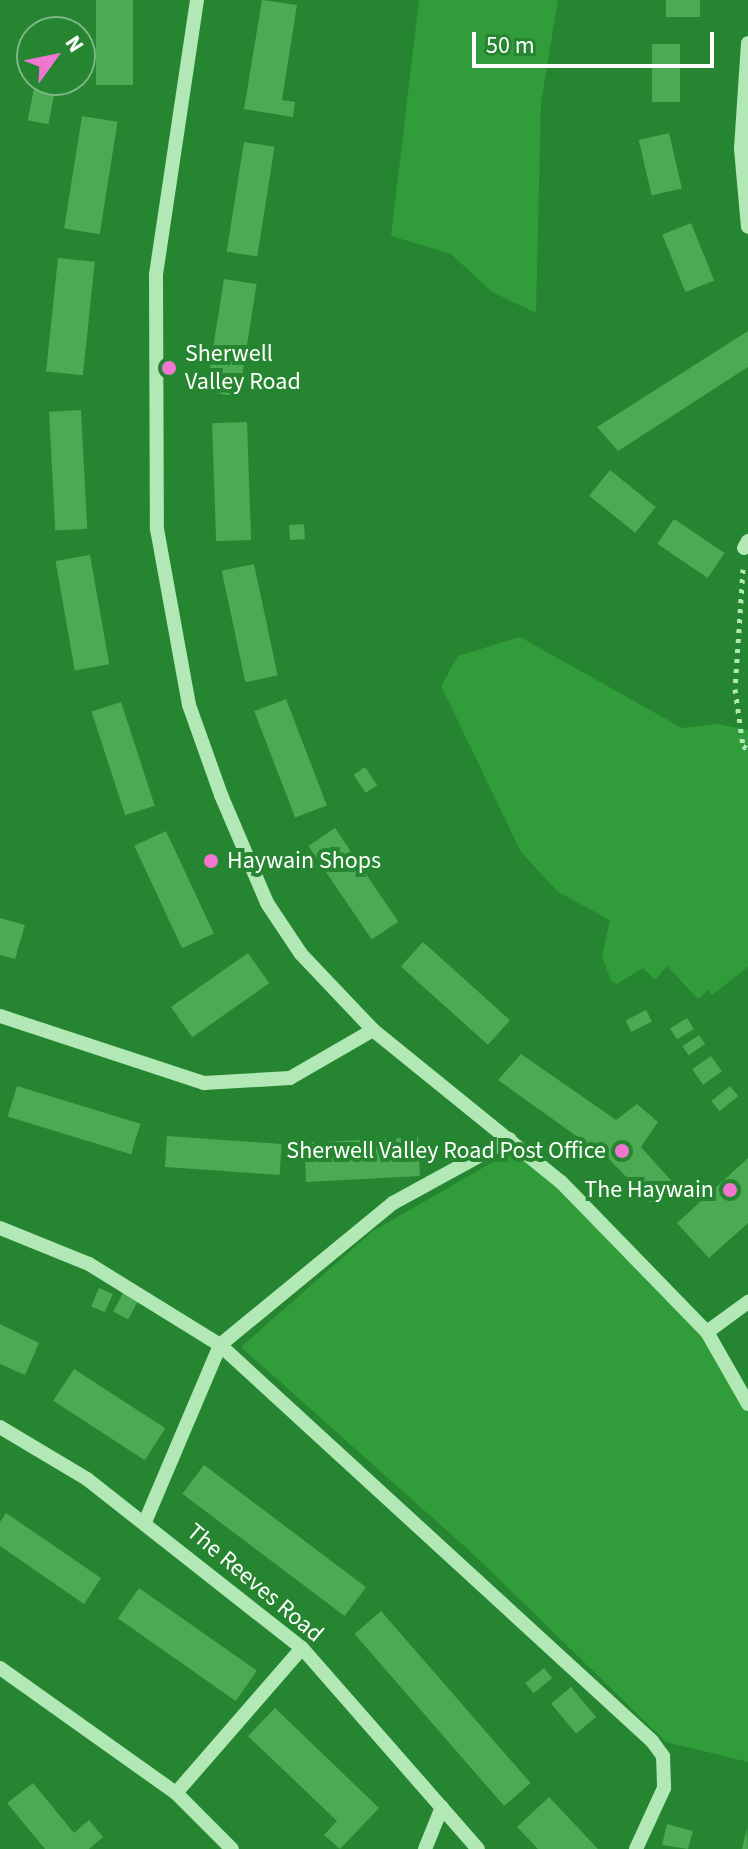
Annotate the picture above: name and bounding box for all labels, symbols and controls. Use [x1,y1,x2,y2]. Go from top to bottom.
north arrow [16,16,96,96]
scale bar [476,16,718,66]
text: 50 m [486,28,535,63]
text: N [57,29,92,59]
place label: Sherwell Valley Road [185,340,301,396]
marker: Sherwell Valley Road [160,359,178,377]
place label: Haywain Shops [227,847,381,875]
marker: Haywain Shops [202,852,220,870]
place label: Sherwell Valley Road Post Office [286,1137,606,1165]
marker: Sherwell Valley Road Post Office [613,1142,631,1160]
place label: The Haywain [584,1176,714,1204]
marker: The Haywain [721,1181,739,1199]
street label: The Reeves Road [181,1518,329,1648]

